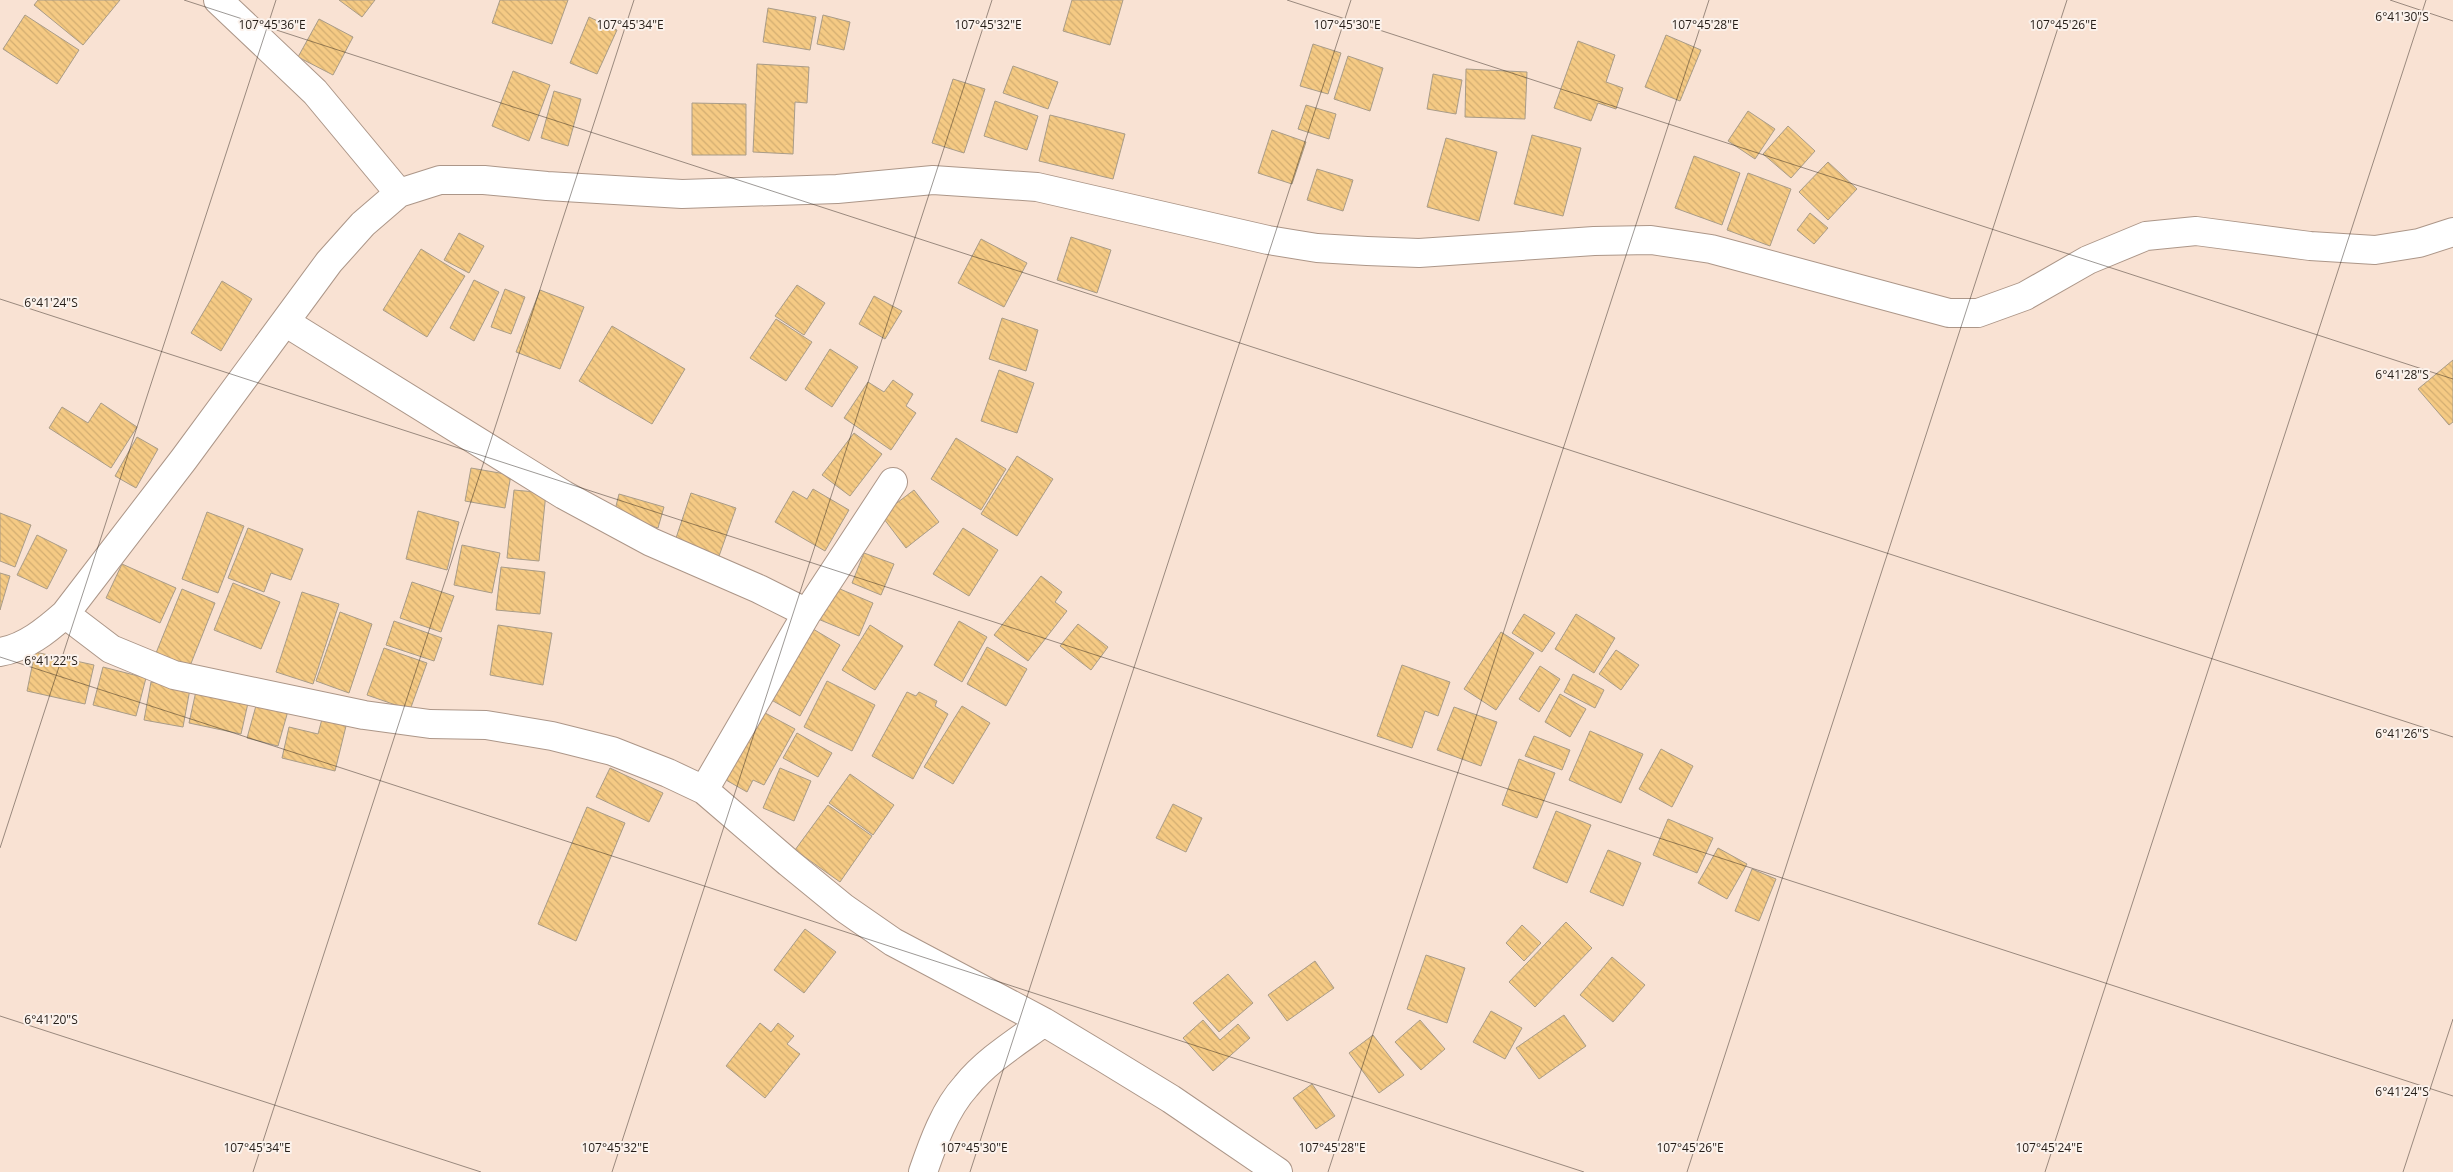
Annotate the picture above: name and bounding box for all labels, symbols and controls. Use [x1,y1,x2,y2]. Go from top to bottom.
text: 6°41'30"S [2375,8,2429,25]
text: 107°45'36"E [238,16,306,33]
text: 107°45'34"E [596,16,664,33]
text: 107°45'32"E [954,16,1022,33]
text: 107°45'30"E [1313,16,1381,33]
text: 107°45'28"E [1671,16,1739,33]
text: 107°45'26"E [2029,16,2097,33]
text: 6°41'24"S [24,294,78,311]
text: 6°41'28"S [2375,366,2429,383]
text: 6°41'22"S [24,652,78,669]
text: 6°41'26"S [2375,725,2429,742]
text: 6°41'20"S [24,1011,78,1028]
text: 6°41'24"S [2375,1083,2429,1100]
text: 107°45'34"E [223,1139,291,1156]
text: 107°45'32"E [581,1139,649,1156]
text: 107°45'30"E [940,1139,1008,1156]
text: 107°45'28"E [1298,1139,1366,1156]
text: 107°45'26"E [1656,1139,1724,1156]
text: 107°45'24"E [2015,1139,2083,1156]

